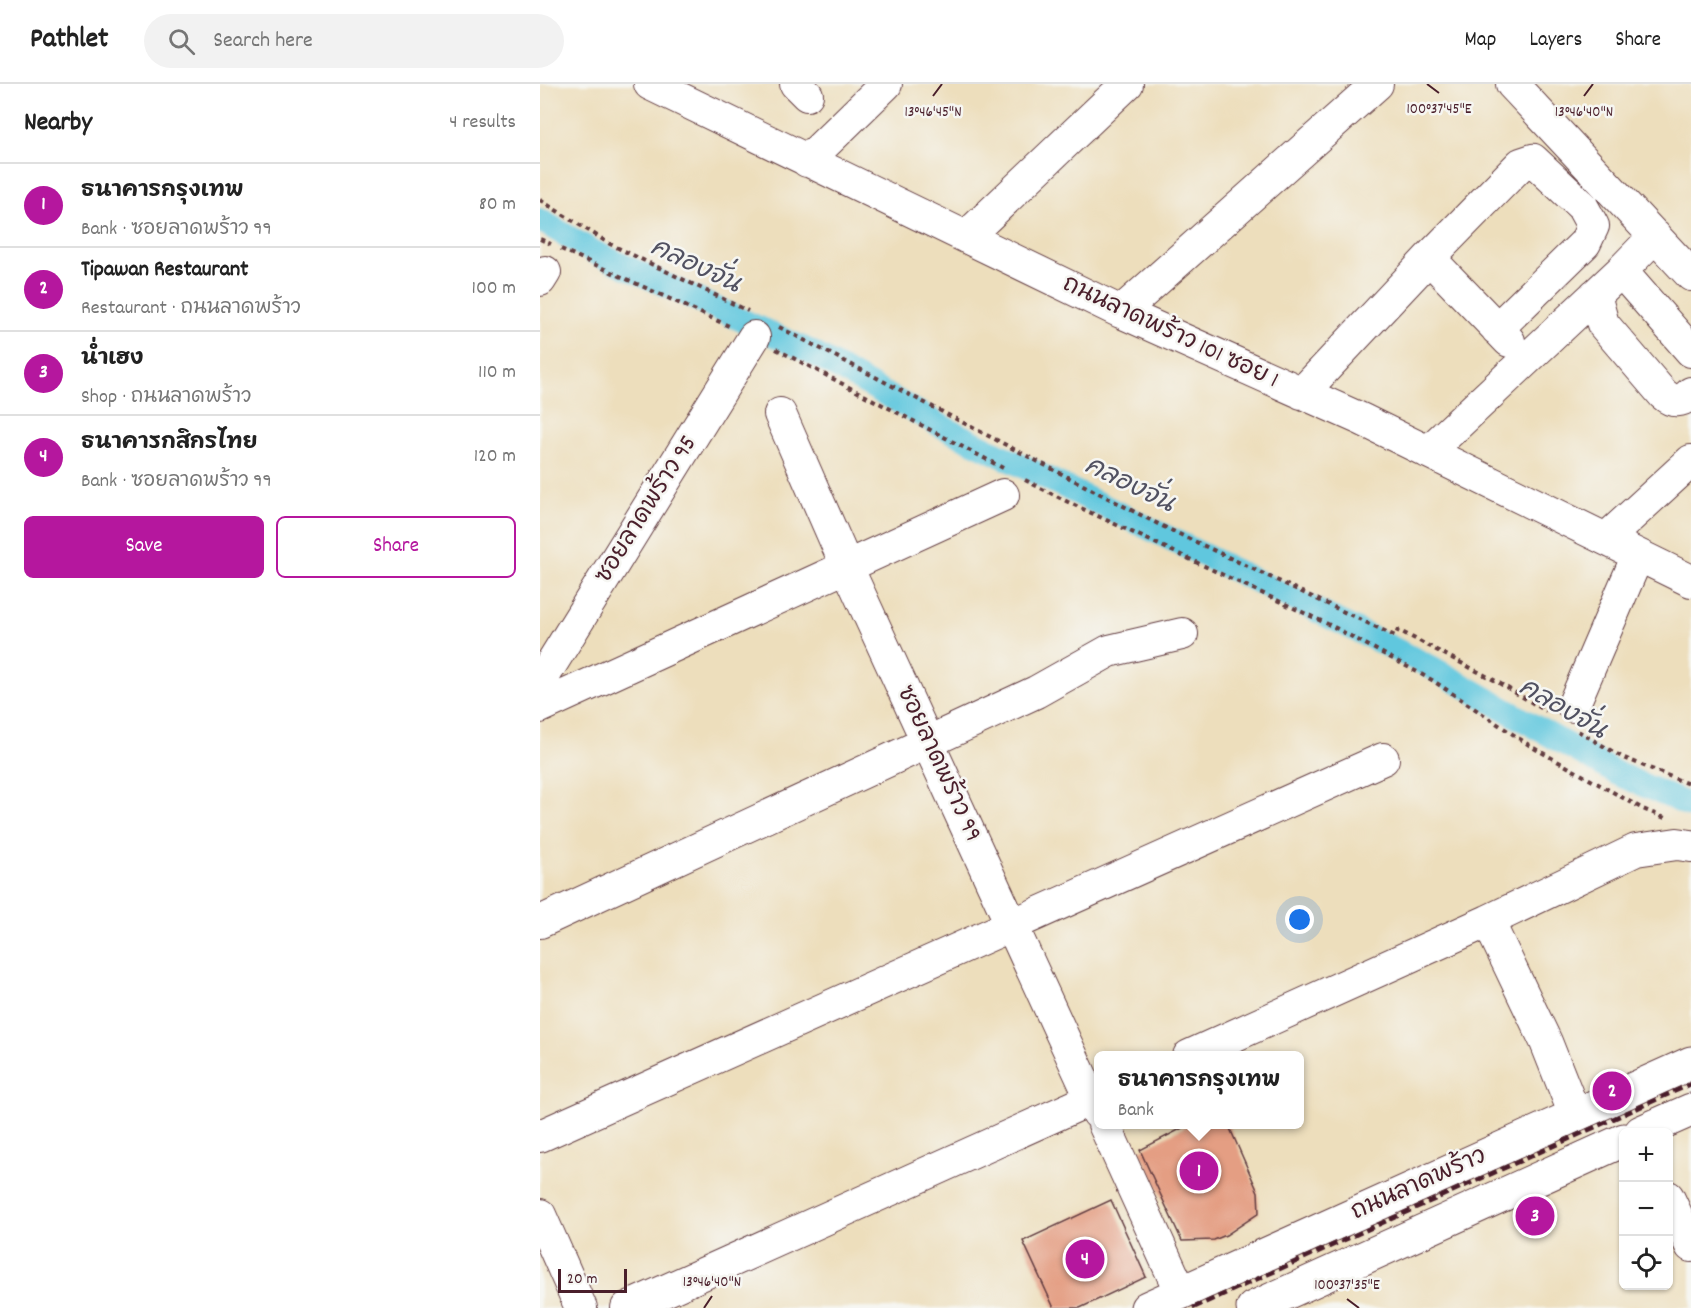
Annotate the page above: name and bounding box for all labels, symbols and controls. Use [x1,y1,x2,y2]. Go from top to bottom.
search box [144,14,564,68]
text: Pathlet [30,21,108,61]
icon: search [165,25,198,58]
text: Search here [213,26,313,57]
text: Map [1465,26,1496,56]
text: Layers [1529,26,1582,56]
text: Share [1615,26,1661,56]
text: 100°37'45"E [1406,99,1472,121]
text: 13°46'45"N [904,102,962,124]
text: 13°46'40"N [1555,102,1613,124]
text: Nearby [24,105,92,142]
text: 4 results [449,109,516,137]
text: ธนาคารกรุงเทพ [81,176,244,207]
text: 1 [41,191,46,219]
text: 80 m [479,191,516,219]
text: Bank · ซอยลาดพร้าว 99 [81,216,272,244]
water label: คลองจั่น [644,223,750,304]
text: Tipawan Restaurant [81,255,248,286]
street label: ถนนลาดพร้าว 101 ซอย 1 [1057,267,1284,398]
text: 2 [39,275,48,303]
text: 100 m [472,275,516,303]
text: Restaurant · ถนนลาดพร้าว [81,295,301,323]
text: น่ำเฮง [81,344,144,375]
text: 3 [39,359,48,387]
text: 110 m [478,359,516,387]
text: Shop · ถนนลาดพร้าว [81,384,251,412]
text: ธนาคารกสิกรไทย [81,428,258,459]
street label: ซอยลาดพร้าว 95 [587,429,706,591]
water label: คลองจั่น [1078,441,1184,524]
text: 4 [39,443,48,471]
text: 120 m [474,443,516,471]
text: Bank · ซอยลาดพร้าว 99 [81,468,272,496]
button: Save [24,516,264,578]
button: Share [276,516,516,578]
water label: คลองจั่น [1511,663,1617,750]
street label: ซอยลาดพร้าว 99 [887,680,990,848]
your location [1285,905,1314,934]
popup [1094,1051,1304,1129]
text: ธนาคารกรุงเทพ [1118,1066,1280,1097]
pin: 2 [1592,1068,1632,1114]
text: Bank [1118,1097,1154,1125]
map controls [1619,1128,1673,1290]
button: + [1619,1128,1673,1182]
street label: ถนนลาดพร้าว [1346,1139,1492,1230]
pin: 1 [1180,1148,1218,1194]
button: − [1619,1182,1673,1236]
pin: 3 [1516,1194,1554,1238]
pin: 4 [1066,1236,1104,1282]
button: locate [1619,1236,1673,1290]
scale bar [558,1266,627,1294]
text: 20 m [567,1268,597,1291]
text: 13°46'40"N [683,1272,741,1294]
text: 100°37'35"E [1314,1275,1380,1297]

